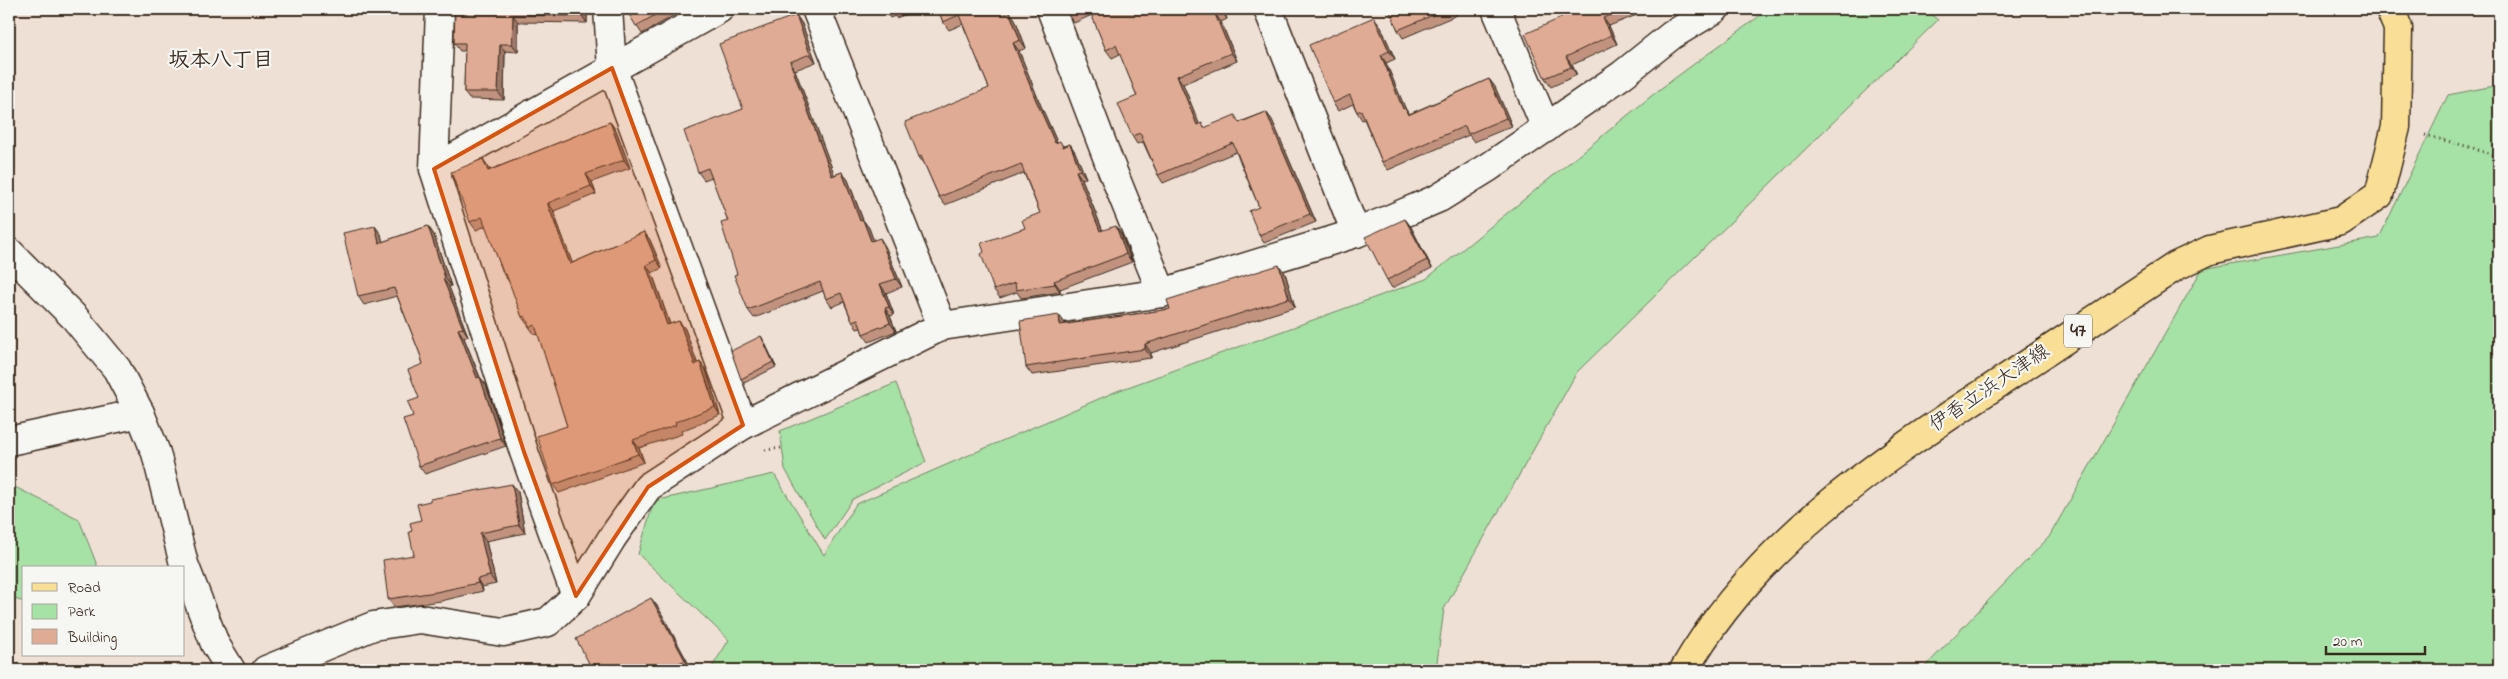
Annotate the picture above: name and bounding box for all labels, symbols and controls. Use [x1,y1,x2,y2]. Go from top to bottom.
district label: 坂本八丁目 [169,46,274,76]
road number: 47 [2064,314,2092,348]
street label: 伊香立浜大津線 [1924,338,2056,440]
legend [22,566,185,656]
text: Road [68,577,101,599]
text: Park [68,601,96,623]
scale bar [2326,624,2424,656]
text: Building [67,627,117,650]
text: 20 m [2333,631,2363,653]

